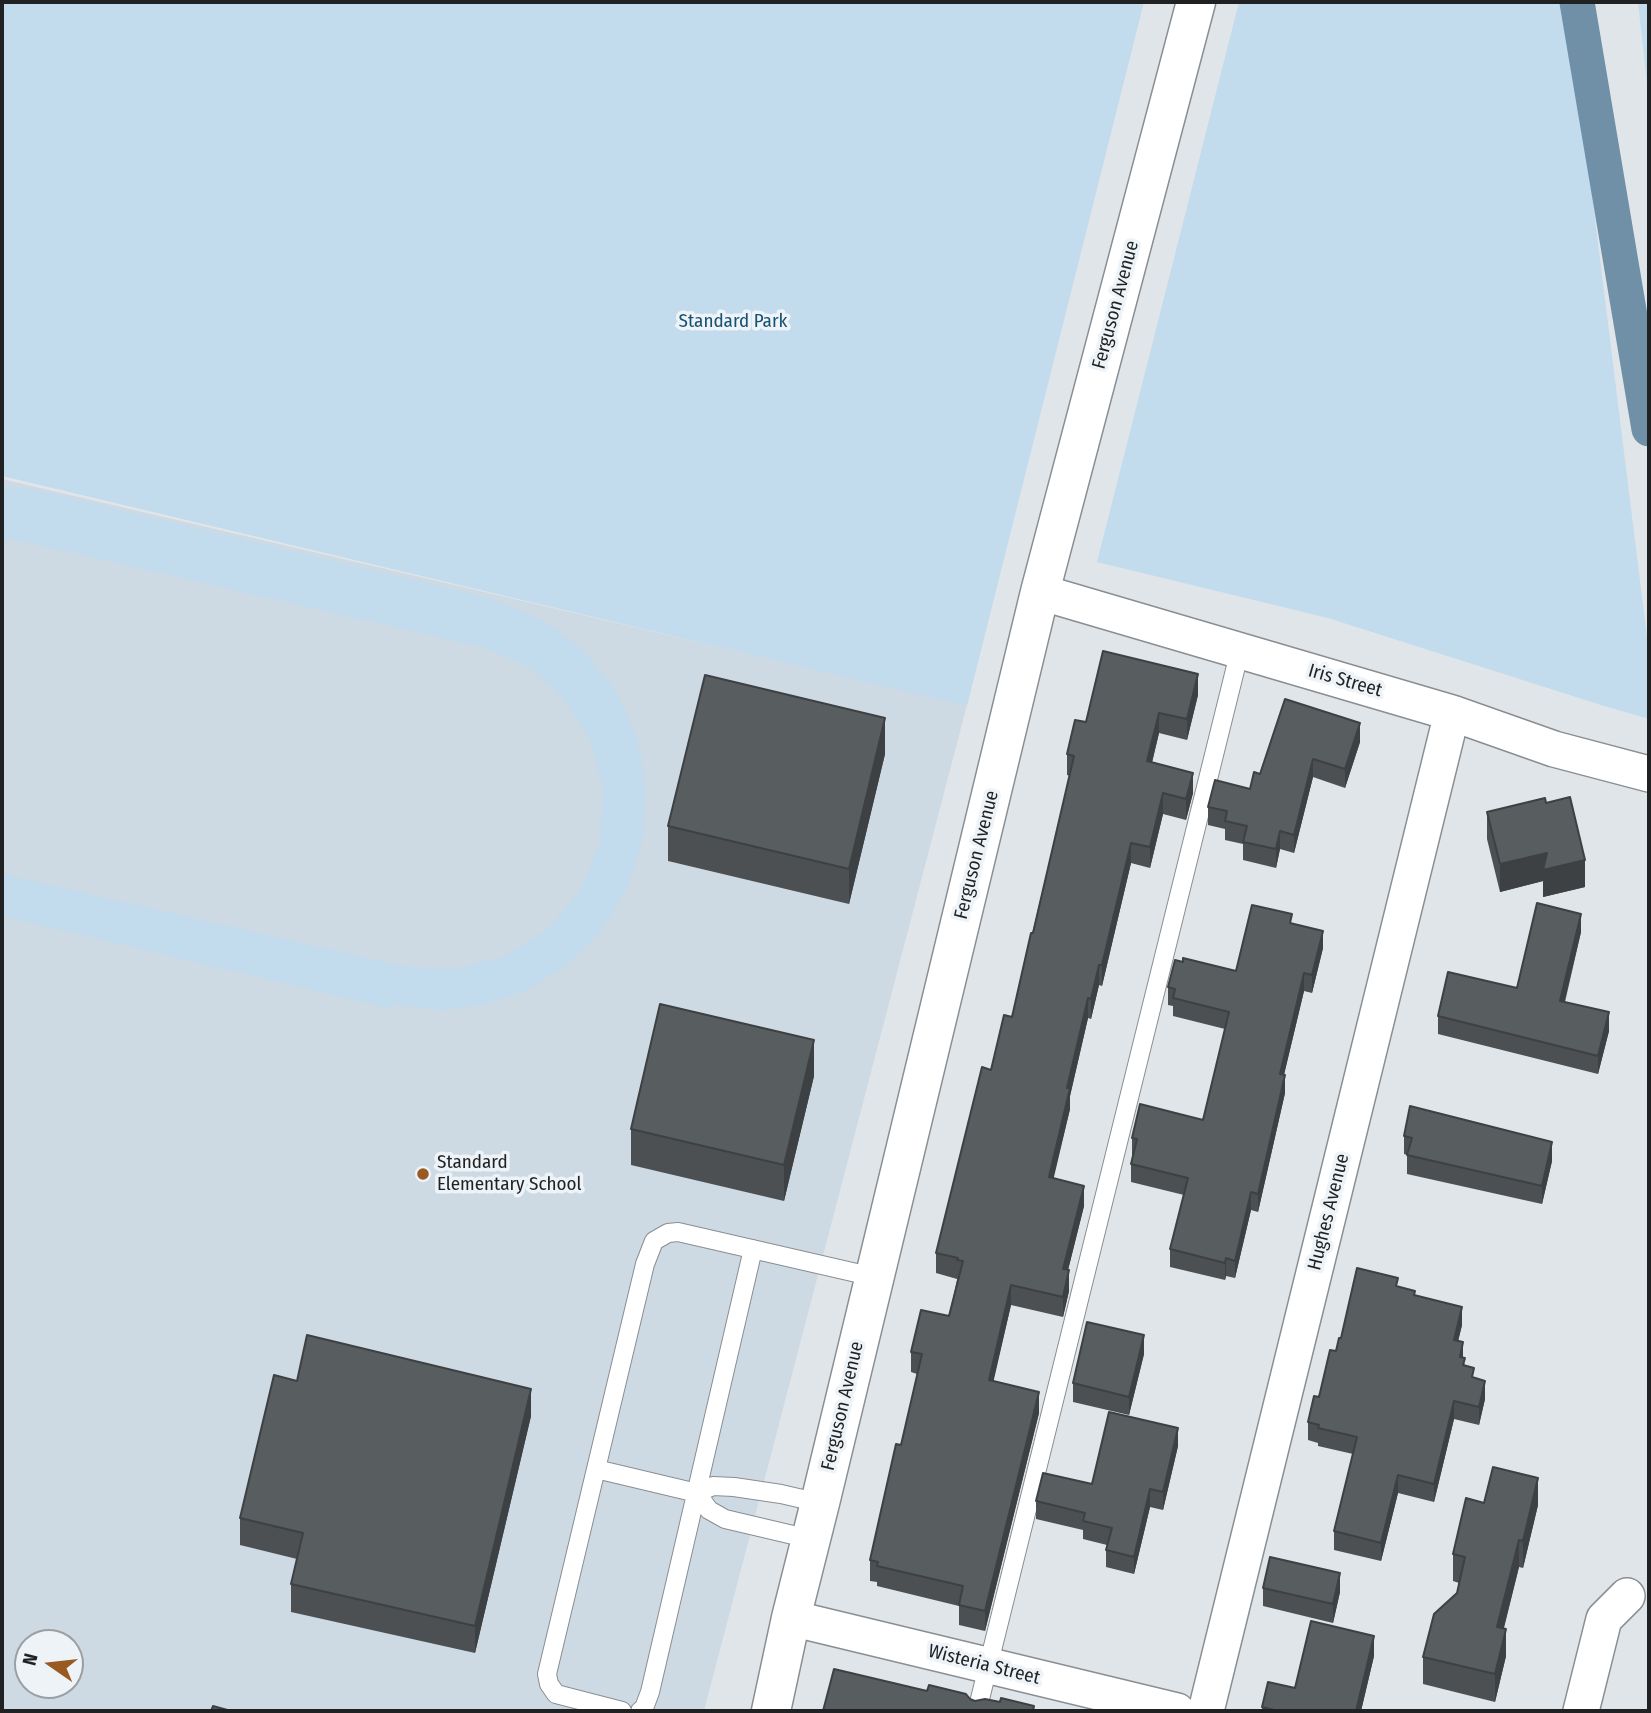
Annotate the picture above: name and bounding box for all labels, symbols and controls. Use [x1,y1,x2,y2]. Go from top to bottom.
street label: Ferguson Avenue [1088,238,1144,372]
park label: Standard Park [679,311,787,333]
street label: Iris Street [1305,660,1385,702]
street label: Ferguson Avenue [950,788,1004,922]
street label: Hughes Avenue [1303,1151,1355,1273]
place label: Standard Elementary School [437,1152,582,1196]
marker: Standard Elementary School [415,1166,431,1182]
street label: Ferguson Avenue [817,1339,869,1473]
north arrow [14,1629,84,1699]
street label: Wisteria Street [926,1640,1042,1690]
text: N [18,1651,43,1668]

